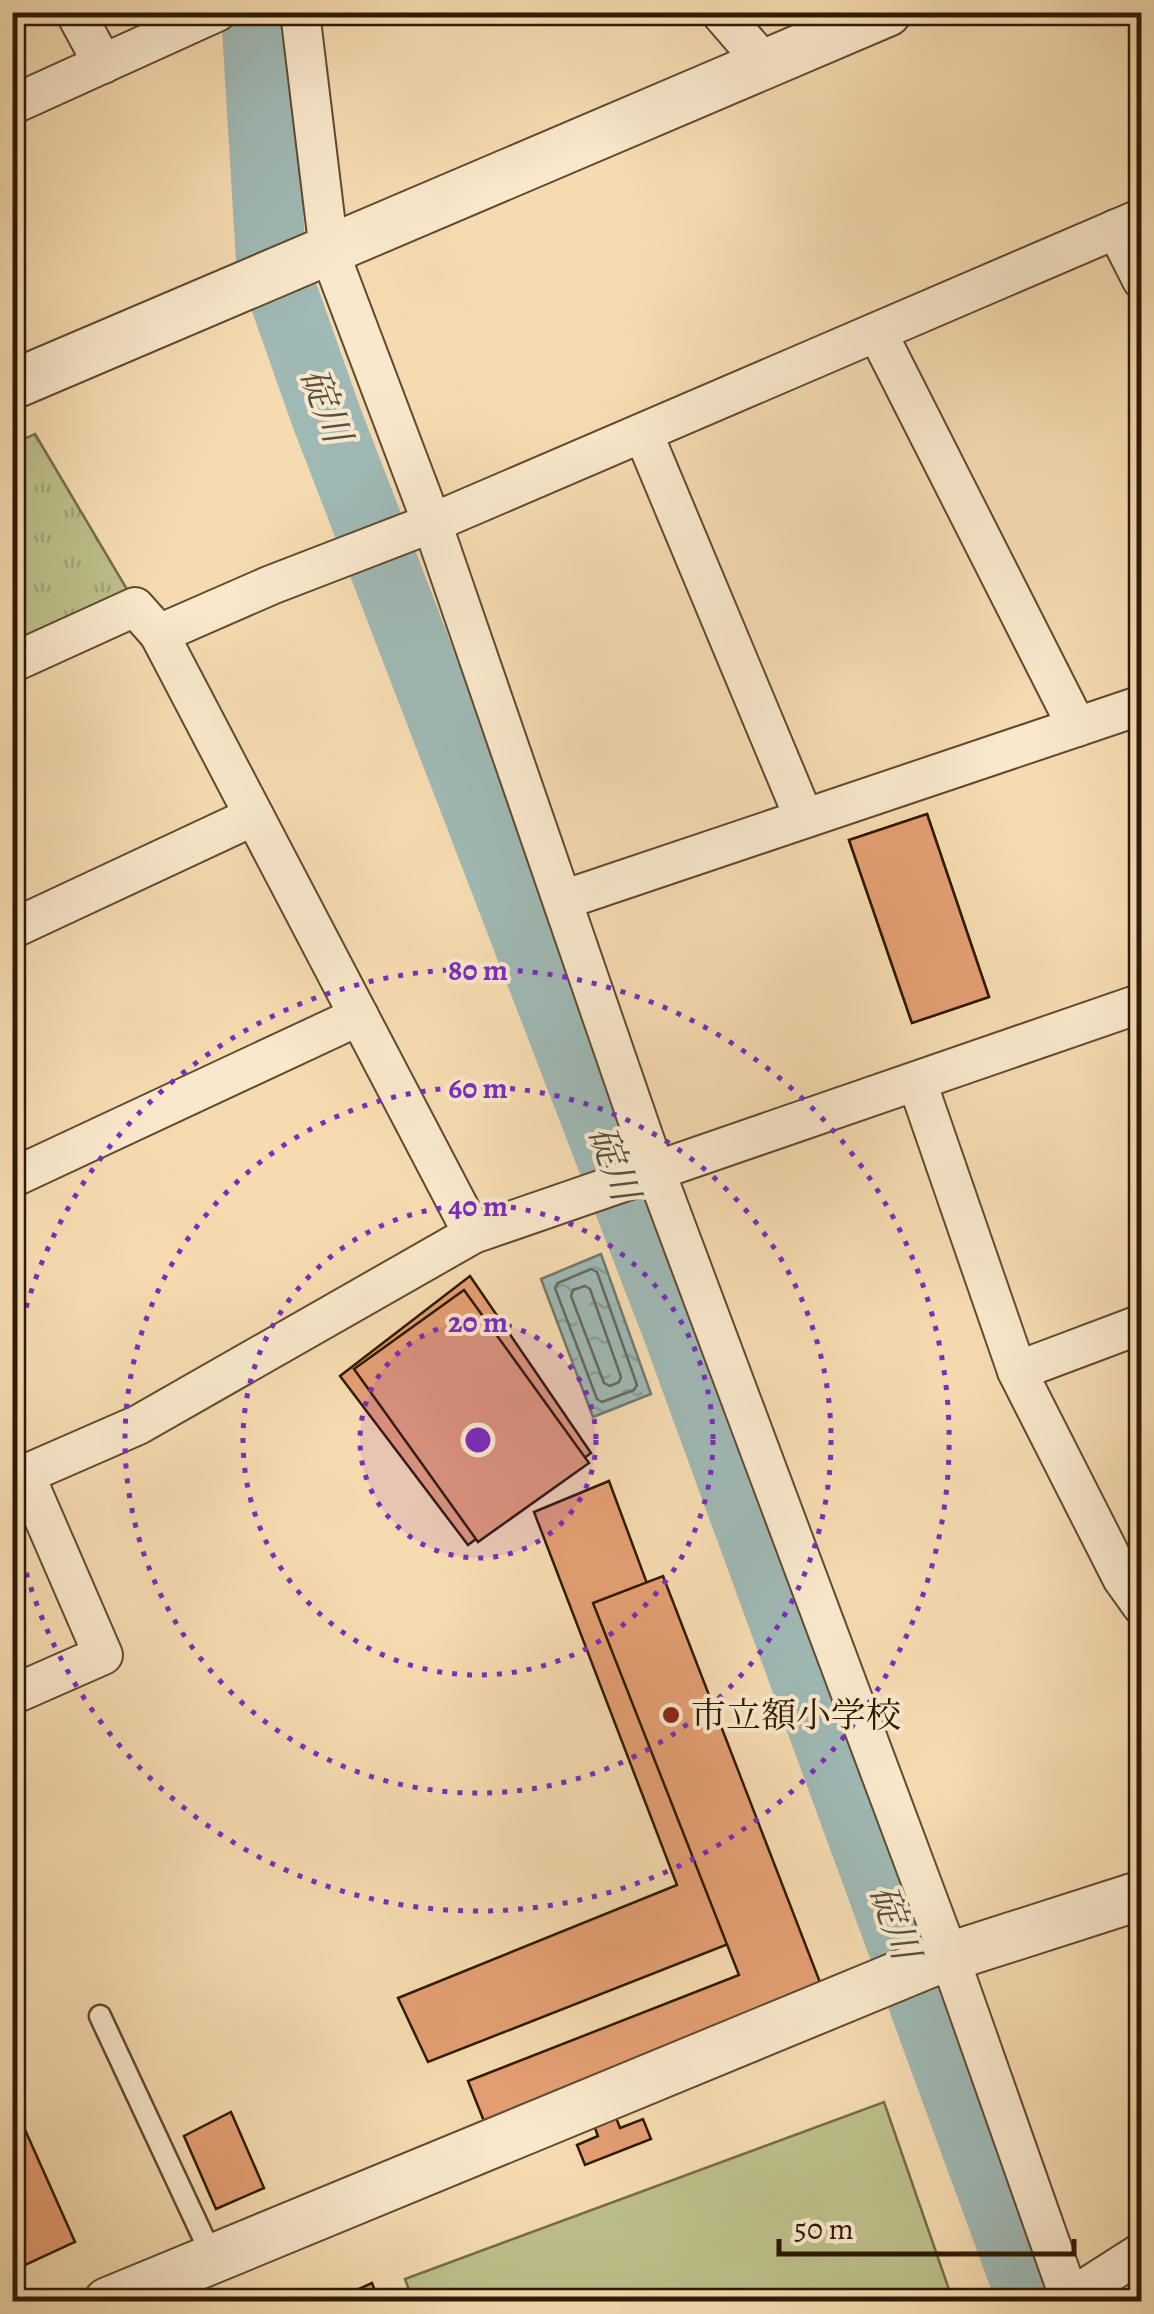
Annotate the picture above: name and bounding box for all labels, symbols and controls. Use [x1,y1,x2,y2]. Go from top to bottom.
water label: 碇川 [288,360,365,454]
text: 80 m [448,950,508,990]
text: 60 m [448,1068,508,1108]
water label: 碇川 [576,1118,653,1212]
text: 40 m [448,1186,508,1226]
text: 20 m [448,1302,508,1342]
centre of rings [460,1422,496,1458]
place label: 市立額小学校 [691,1691,901,1739]
marker: 市立額小学校 [660,1704,682,1726]
water label: 碇川 [858,1877,934,1970]
scale bar [779,2194,1074,2256]
text: 50 m [794,2209,854,2249]

